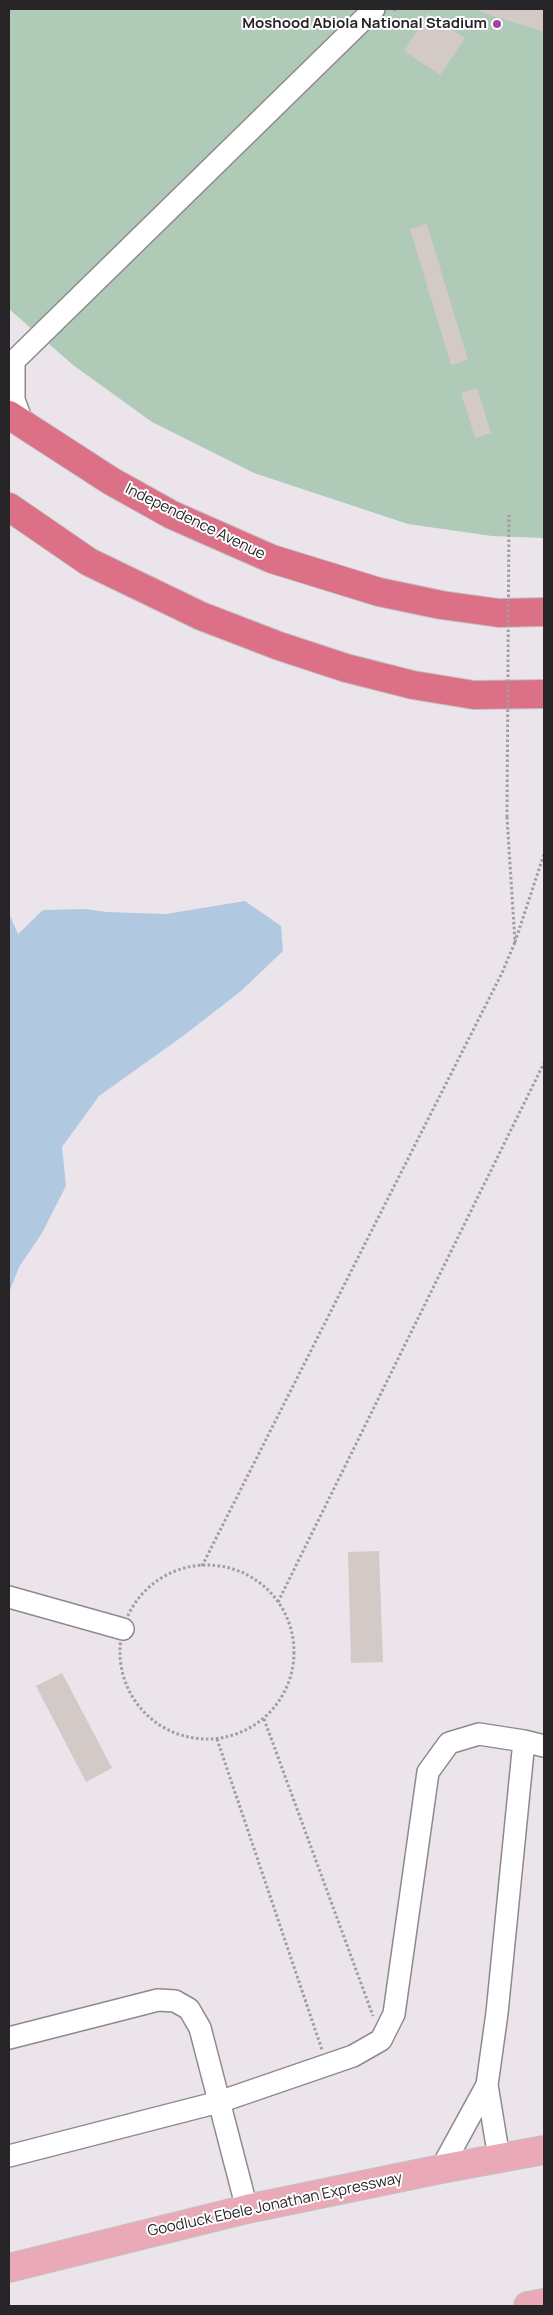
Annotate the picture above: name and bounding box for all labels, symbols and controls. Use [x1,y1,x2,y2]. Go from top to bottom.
place label: Moshood Abiola National Stadium [242,15,487,33]
marker: Moshood Abiola National Stadium [491,18,503,30]
street label: Independence Avenue [122,480,268,564]
street label: Goodluck Ebele Jonathan Expressway [146,2169,404,2241]

